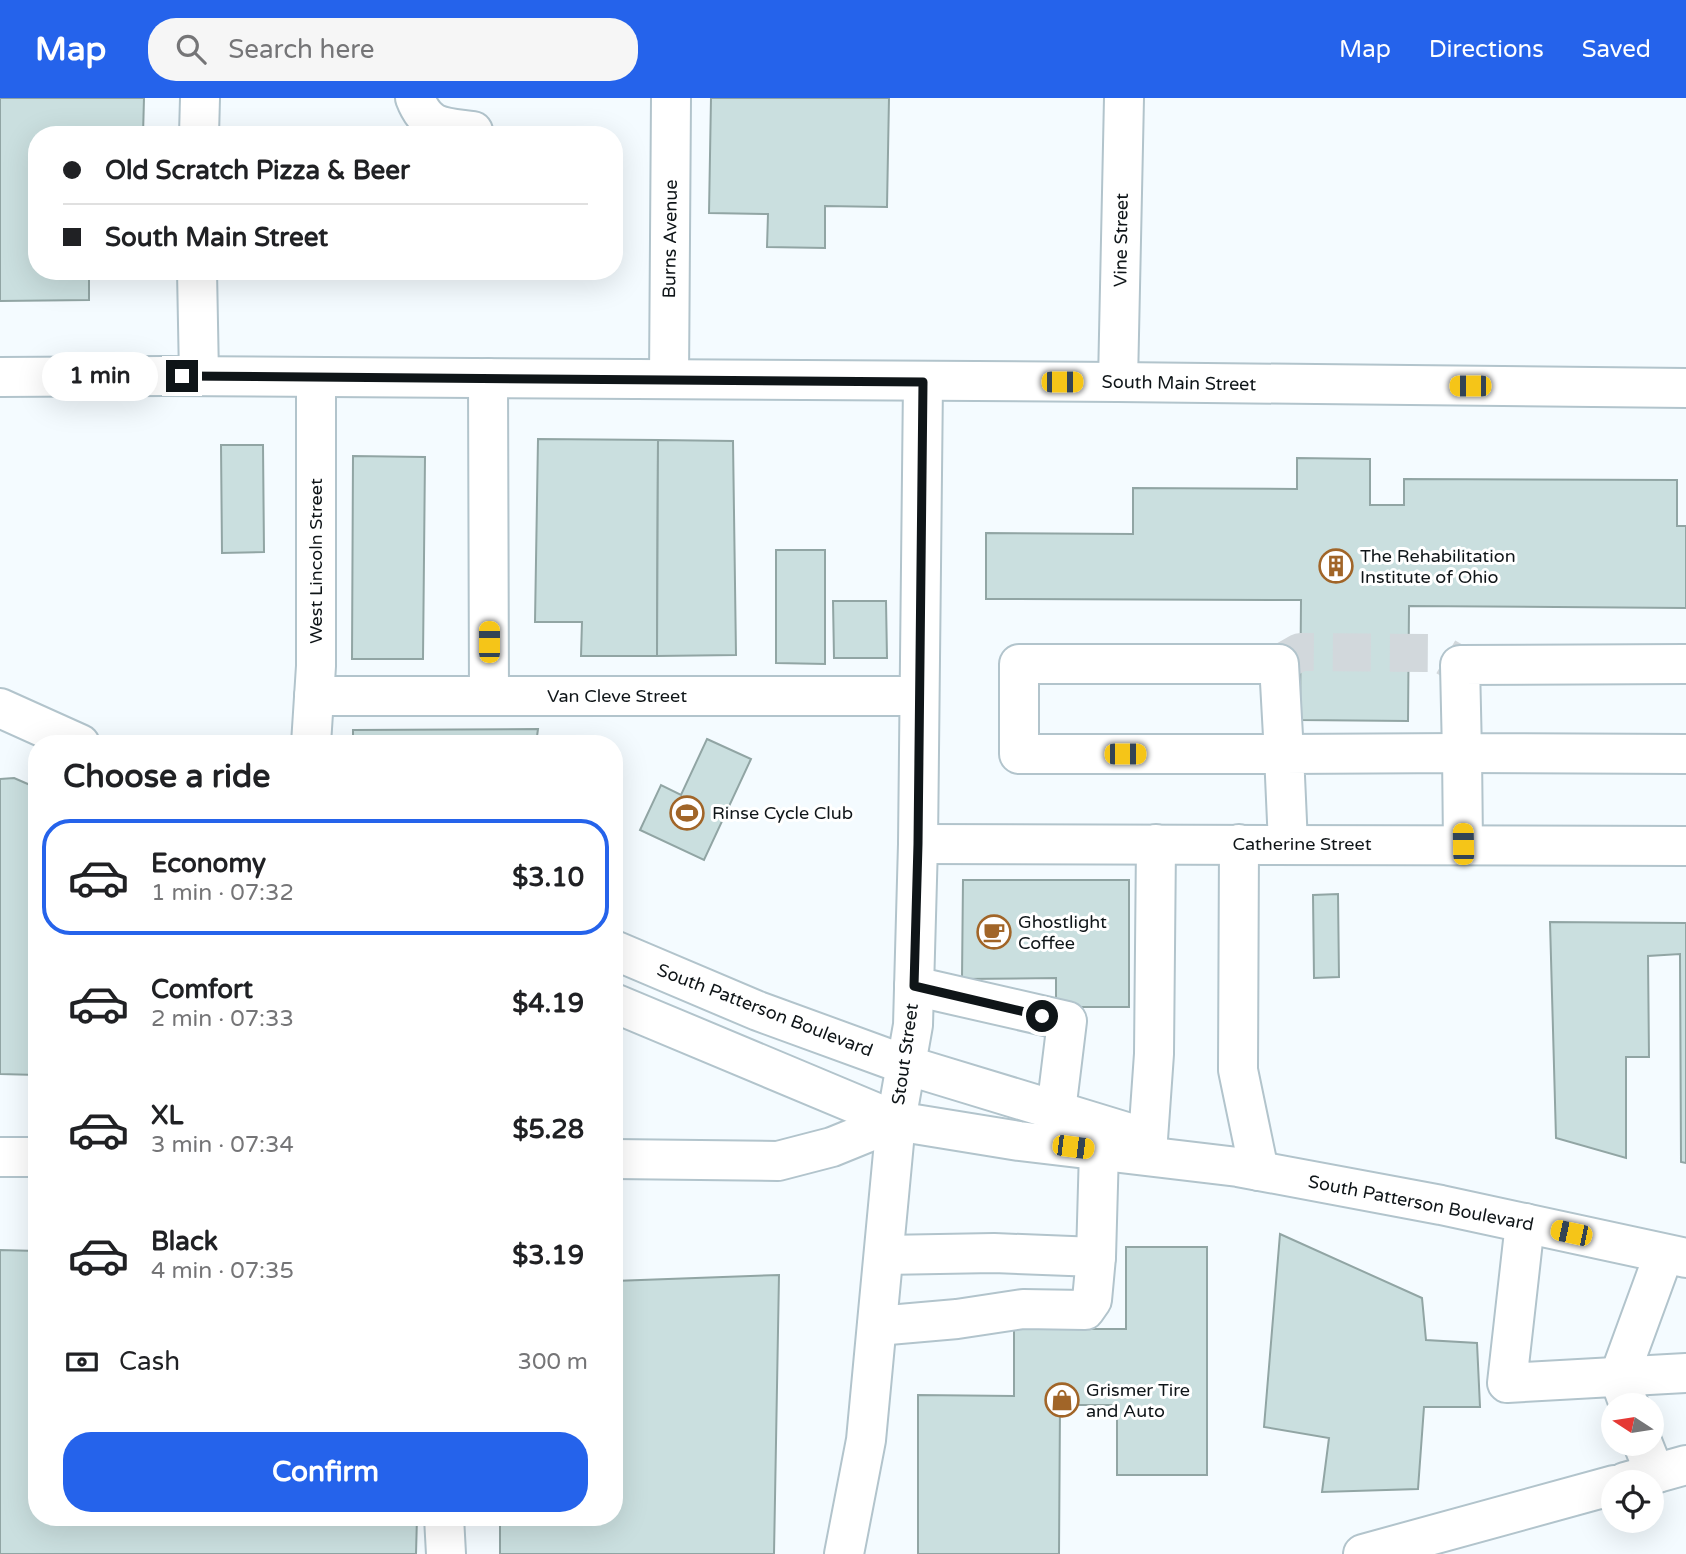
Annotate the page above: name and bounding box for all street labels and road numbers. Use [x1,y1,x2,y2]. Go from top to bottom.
street label: Burns Avenue [658,179,682,299]
street label: Vine Street [1109,193,1133,287]
street label: South Main Street [1102,371,1257,395]
street label: West Lincoln Street [305,478,327,644]
street label: Van Cleve Street [547,685,687,707]
street label: Catherine Street [1232,833,1372,855]
street label: South Patterson Boulevard [654,959,876,1061]
street label: Stout Street [887,1002,923,1106]
street label: South Patterson Boulevard [1306,1170,1536,1236]

